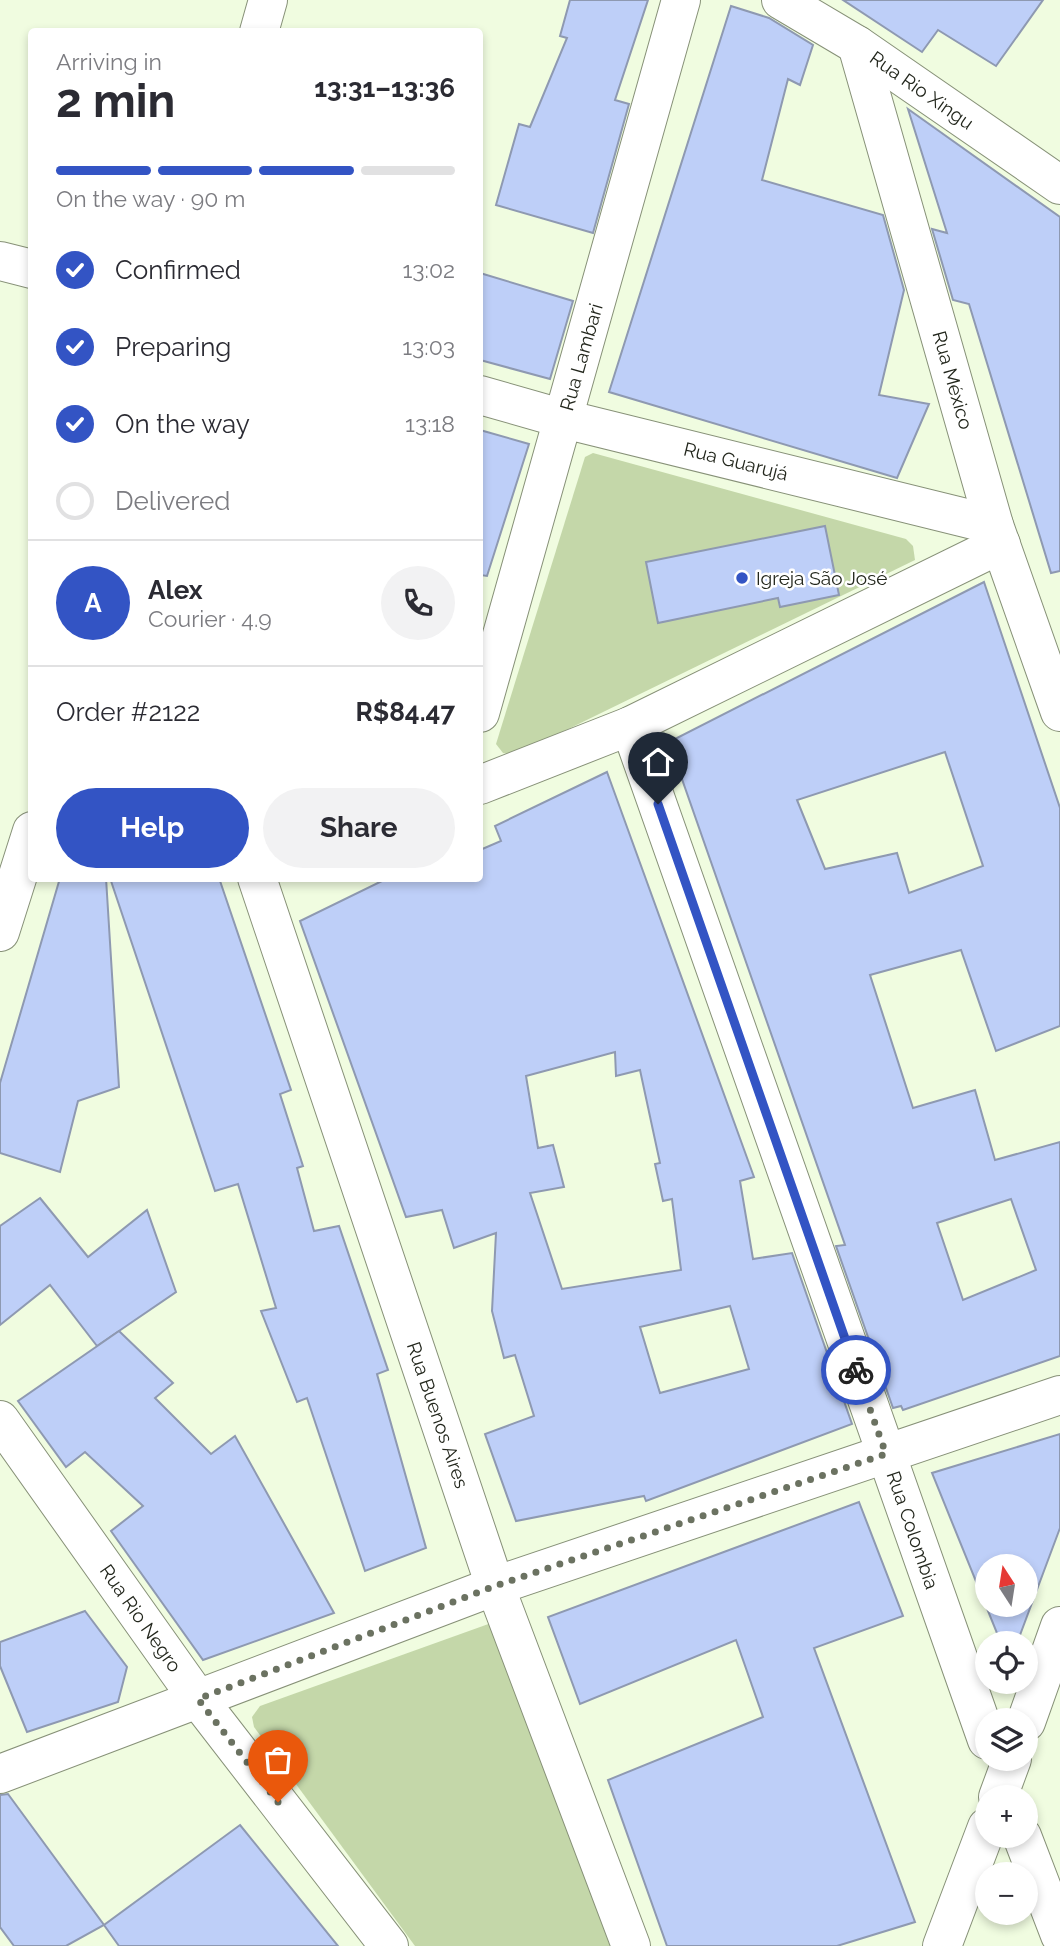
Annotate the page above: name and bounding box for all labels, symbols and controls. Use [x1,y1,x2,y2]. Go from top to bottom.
street label: Rua Rio Xingu [866,46,978,134]
text: Arriving in [56,48,162,75]
text: 13:31–13:36 [314,73,455,103]
text: 2 min [56,74,175,128]
text: On the way · 90 m [56,185,245,212]
icon: check [56,251,94,289]
text: Confirmed [115,255,241,285]
text: 13:02 [402,256,455,283]
street label: Rua Lambari [555,301,607,413]
icon: check [56,328,94,366]
street label: Rua México [928,328,978,432]
text: Preparing [115,332,231,362]
text: 13:03 [402,333,455,360]
icon: check [56,405,94,443]
text: On the way [115,409,250,439]
text: 13:18 [405,410,455,437]
street label: Rua Guarujá [682,437,790,485]
text: Delivered [115,486,230,516]
button: phone [381,566,455,640]
place label: Igreja São José [756,567,887,589]
marker: Igreja São José [734,570,750,586]
text: Alex [148,575,203,605]
text: A [84,588,102,618]
text: Courier · 4.9 [148,605,272,632]
text: Order #2122 [56,697,200,727]
text: R$84.47 [355,697,455,727]
pin [628,732,688,804]
icon: home [639,743,677,781]
button: Help [56,788,249,868]
button: Share [263,788,455,868]
courier [821,1335,891,1405]
street label: Rua Buenos Aires [403,1339,473,1491]
icon: bike [837,1351,875,1389]
street label: Rua Colombia [883,1468,943,1592]
north arrow [975,1554,1038,1617]
map controls [975,1554,1038,1925]
street label: Rua Rio Negro [96,1560,186,1676]
button: locate [975,1631,1038,1694]
button: layers [975,1708,1038,1771]
pin [248,1730,308,1802]
icon: bag [259,1741,297,1779]
button: + [975,1785,1038,1848]
button: − [975,1862,1038,1925]

